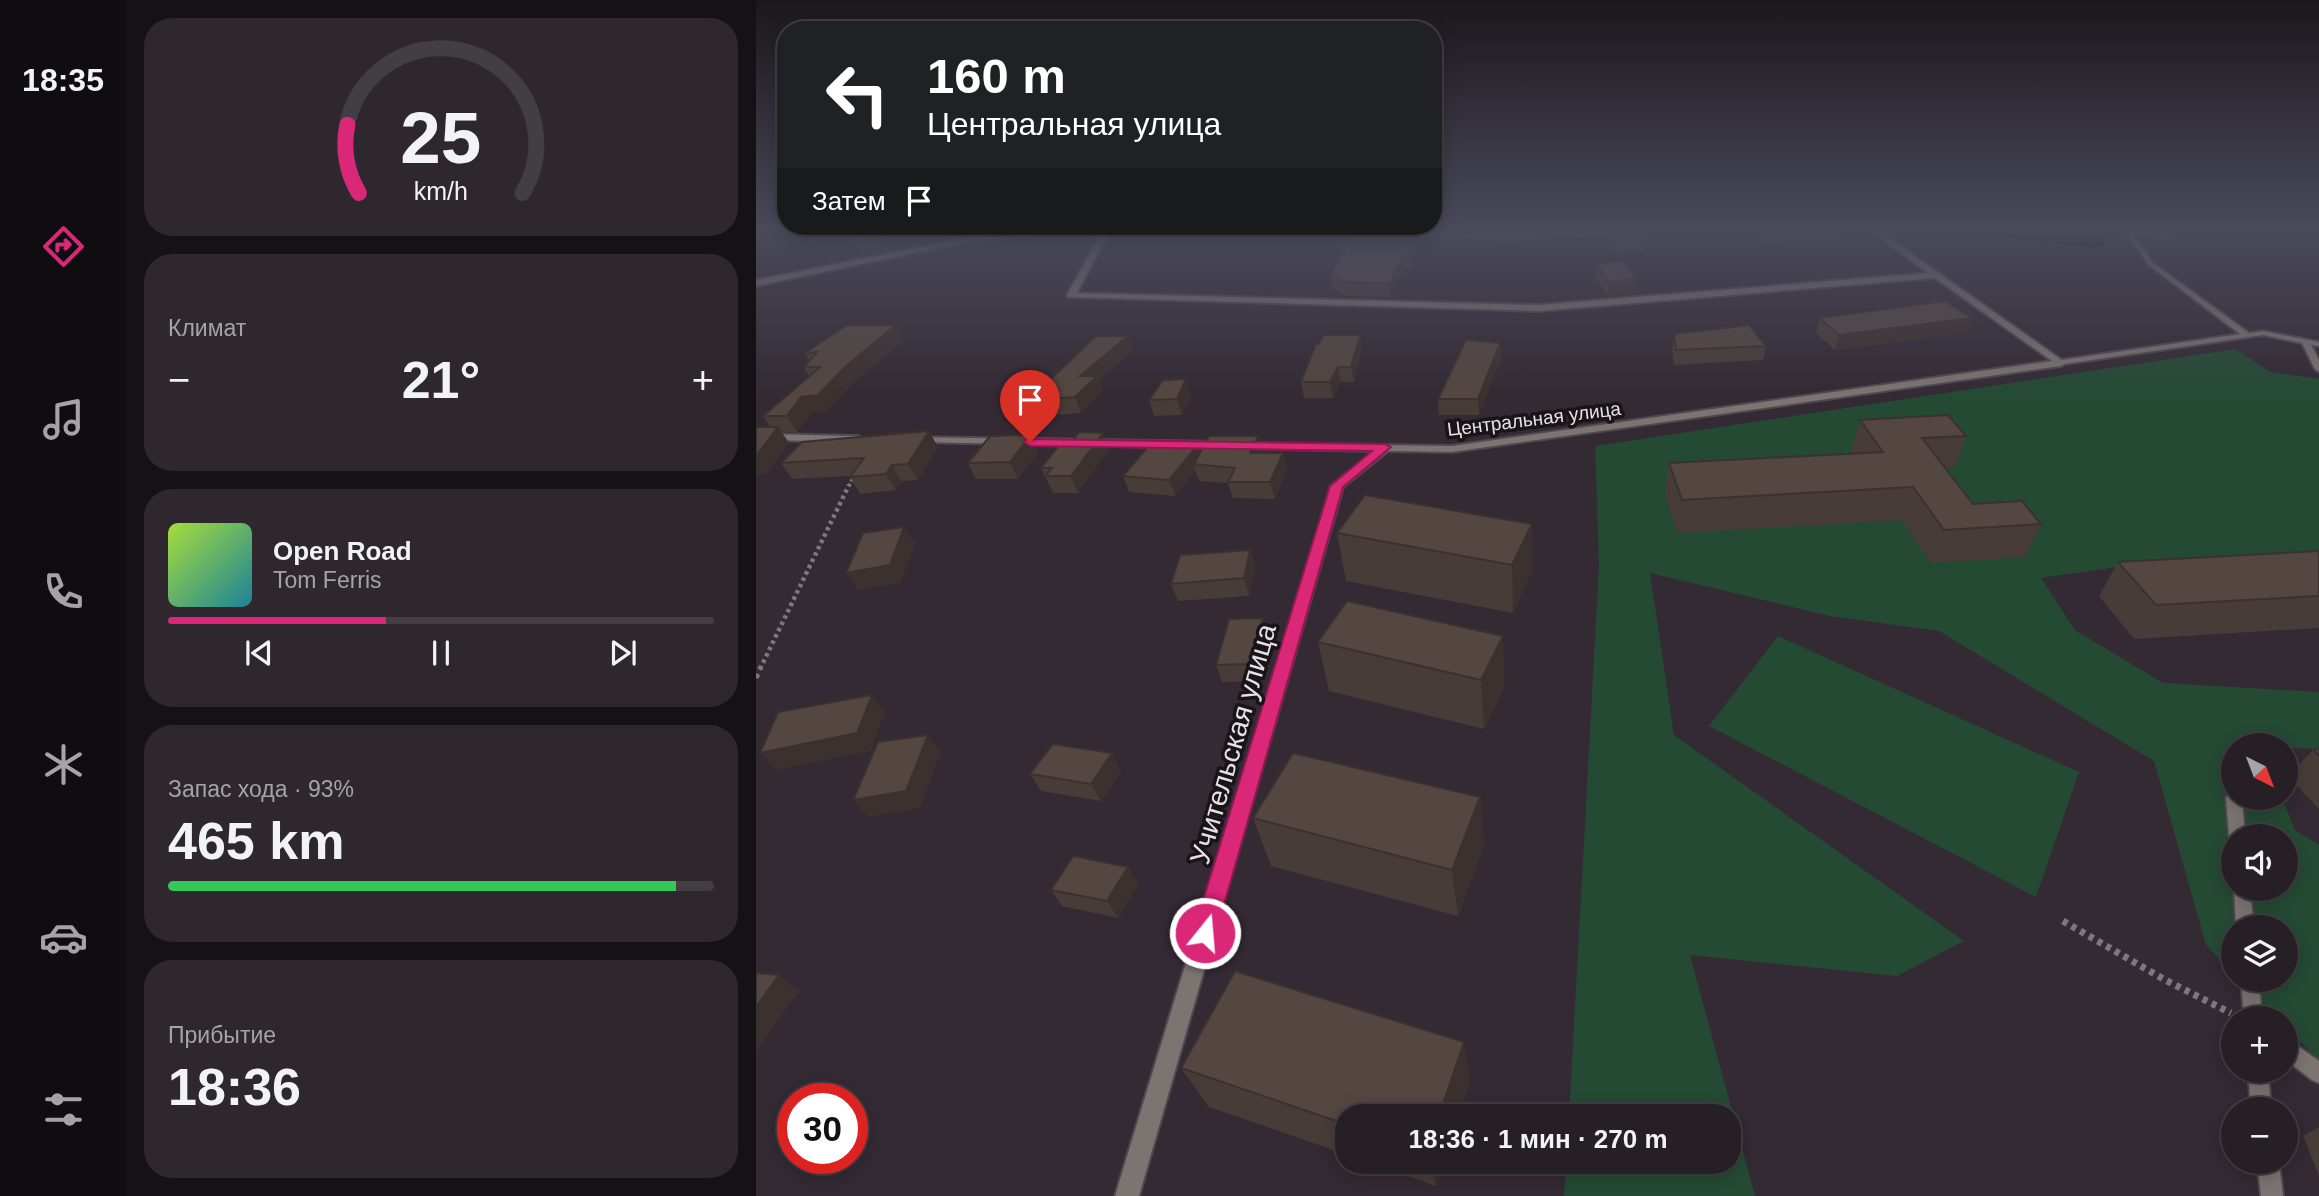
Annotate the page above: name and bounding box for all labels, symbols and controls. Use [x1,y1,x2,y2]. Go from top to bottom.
icon: left [812,49,903,140]
text: 160 m [927,49,1066,103]
text: 18:35 [22,62,104,98]
text: 25 [401,97,481,178]
text: Центральная улица [927,106,1221,142]
text: km/h [414,177,468,205]
icon: arrive [900,182,938,220]
text: Затем [812,186,886,216]
icon: directions [39,222,88,271]
text: Климат [168,315,246,341]
text: 21° [402,351,480,409]
text: − [168,359,190,401]
text: + [692,359,714,401]
pin [1000,370,1060,442]
icon: arrive [1011,381,1049,419]
icon: music [39,395,88,444]
street label: Центральная улица [1446,398,1622,440]
text: Open Road [273,536,412,566]
icon: phone [39,567,88,616]
text: Tom Ferris [273,567,382,593]
street label: Учительская улица [1184,620,1282,868]
icon: previous [240,634,278,672]
icon: pause [422,634,460,672]
icon: next [604,634,642,672]
north arrow [2221,733,2298,810]
map controls [2221,733,2298,1174]
icon: climate [39,740,88,789]
text: Запас хода · 93% [168,776,354,802]
text: 465 km [168,812,344,870]
button: sound [2221,824,2298,901]
position arrow [1168,896,1242,970]
icon: car [39,913,88,962]
button: layers [2221,915,2298,992]
button: + [2221,1006,2298,1083]
text: Прибытие [168,1022,276,1048]
text: 18:36 [168,1058,301,1116]
speed limit sign: 30 [777,1083,868,1174]
icon: filters [39,1085,88,1134]
button: − [2221,1097,2298,1174]
text: 18:36 · 1 мин · 270 m [1408,1124,1668,1154]

